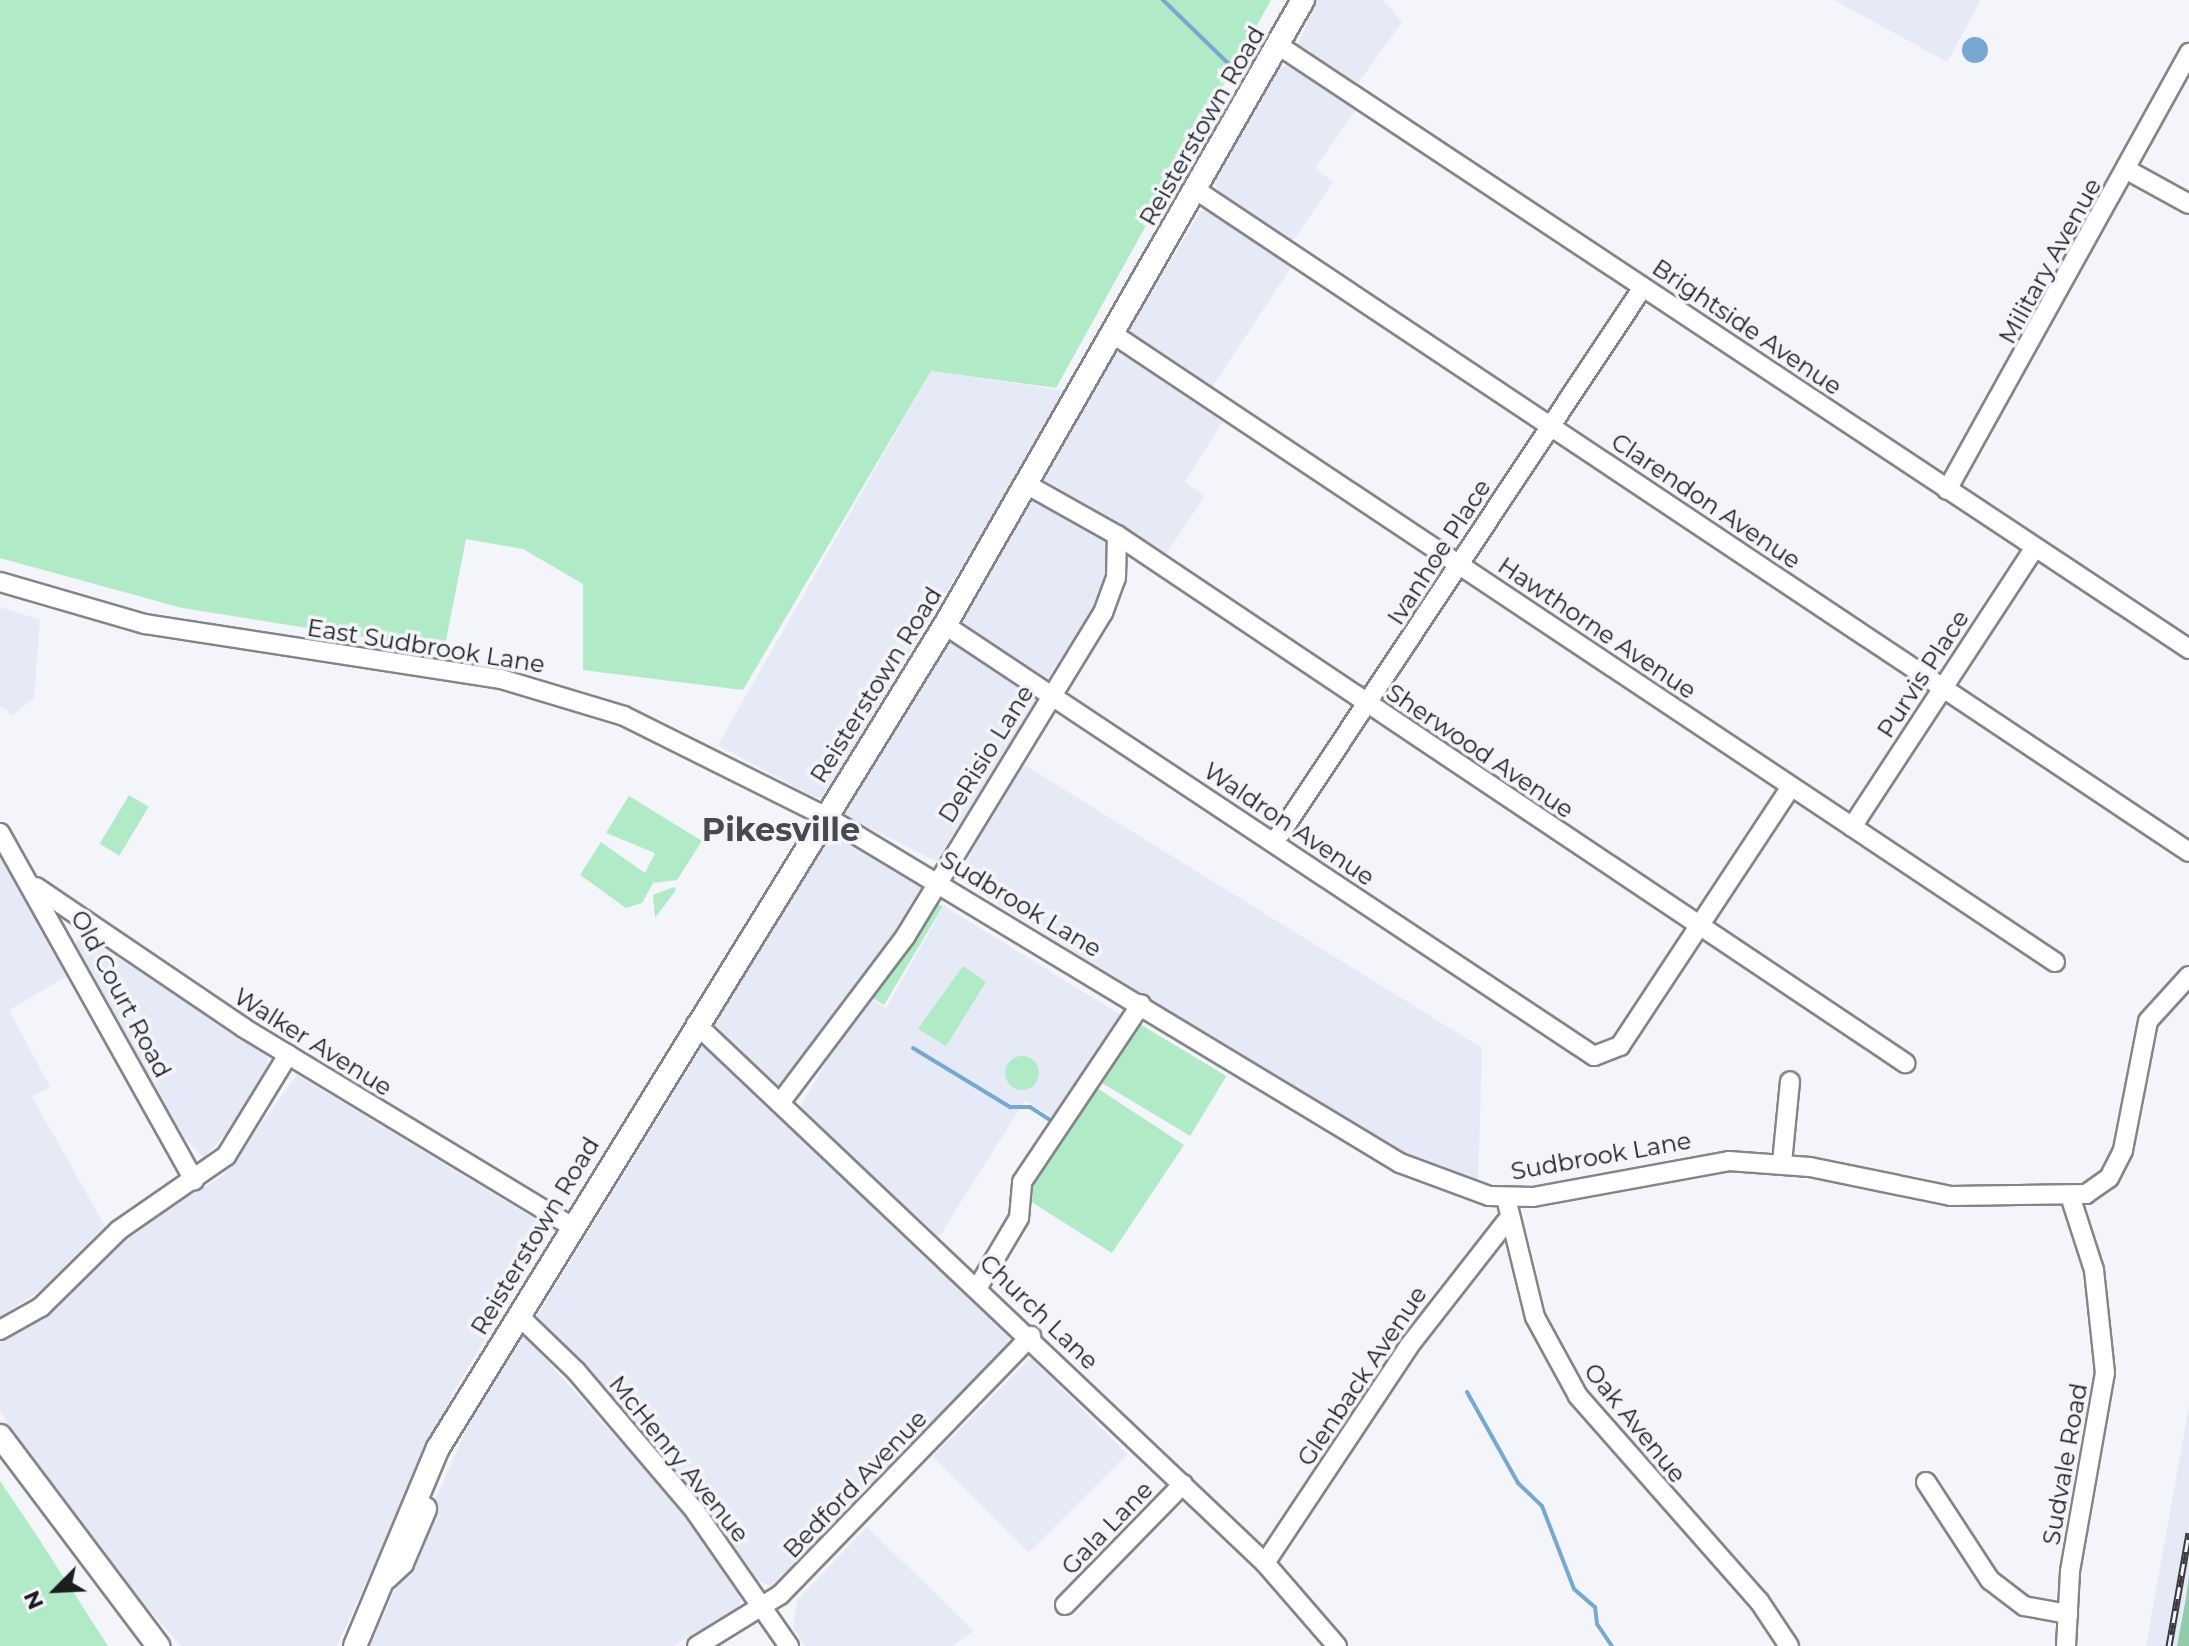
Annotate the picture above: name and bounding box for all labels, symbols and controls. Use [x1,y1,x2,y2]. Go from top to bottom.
street label: Reisterstown Road [1133,21,1271,231]
street label: Military Avenue [1993,173,2107,349]
street label: Brightside Avenue [1647,253,1847,401]
street label: Clarendon Avenue [1606,427,1806,575]
street label: Ivanhoe Place [1381,474,1497,630]
street label: Hawthorne Avenue [1492,551,1702,705]
street label: Reisterstown Road [804,582,948,788]
street label: Purvis Place [1871,605,1975,743]
street label: East Sudbrook Lane [305,613,547,679]
street label: Sherwood Avenue [1381,678,1579,824]
street label: DeRisio Lane [932,680,1040,828]
street label: Waldron Avenue [1198,756,1380,892]
district label: Pikesville [702,811,860,849]
street label: Sudbrook Lane [935,845,1107,963]
street label: Old Court Road [65,905,177,1083]
street label: Walker Avenue [229,982,397,1102]
street label: Sudbrook Lane [1509,1126,1693,1186]
street label: Reisterstown Road [465,1132,605,1340]
street label: Church Lane [974,1248,1104,1376]
street label: Glenback Avenue [1291,1281,1433,1471]
street label: Oak Avenue [1578,1357,1692,1489]
street label: McHenry Avenue [603,1370,755,1548]
street label: Sudvale Road [2037,1381,2093,1547]
street label: Bedford Avenue [777,1404,933,1564]
street label: Gala Lane [1055,1475,1159,1581]
north arrow [16,1550,96,1630]
text: N [18,1586,50,1614]

